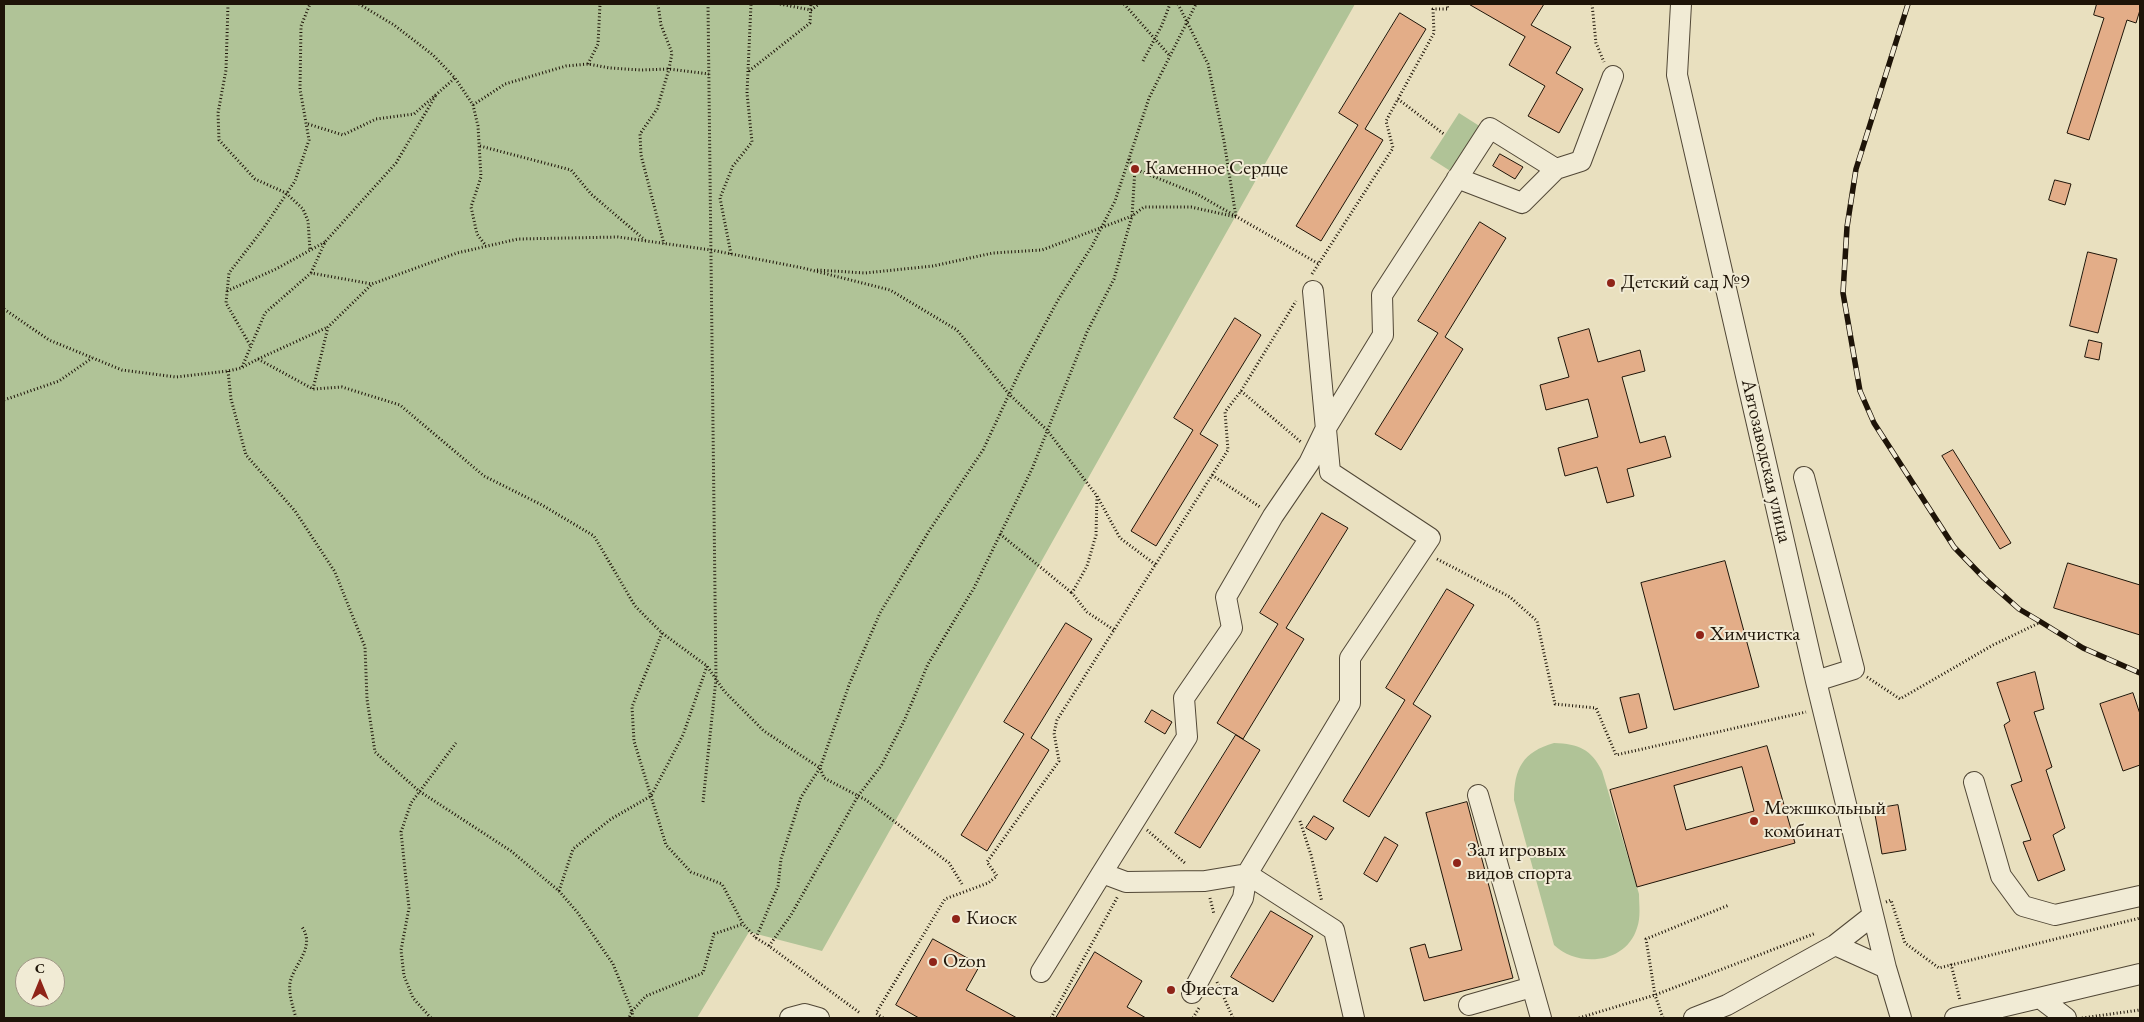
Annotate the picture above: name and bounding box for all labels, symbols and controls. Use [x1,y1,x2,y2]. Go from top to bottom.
place label: Каменное Сердце [1145,157,1288,181]
marker: Каменное Сердце [1129,163,1141,175]
place label: Детский сад №9 [1621,271,1749,295]
marker: Детский сад №9 [1605,277,1617,289]
street label: Автозаводская улица [1735,377,1797,545]
place label: Химчистка [1710,623,1800,647]
marker: Химчистка [1694,629,1706,641]
place label: Межшкольный комбинат [1764,797,1886,844]
marker: Межшкольный комбинат [1748,815,1760,827]
place label: Зал игровых видов спорта [1467,839,1572,886]
marker: Зал игровых видов спорта [1451,857,1463,869]
place label: Киоск [966,907,1017,931]
marker: Киоск [950,913,962,925]
place label: Ozon [943,950,986,974]
marker: Ozon [927,956,939,968]
north arrow [15,957,65,1007]
text: С [35,959,45,977]
place label: Фиеста [1181,978,1239,1002]
marker: Фиеста [1165,984,1177,996]

